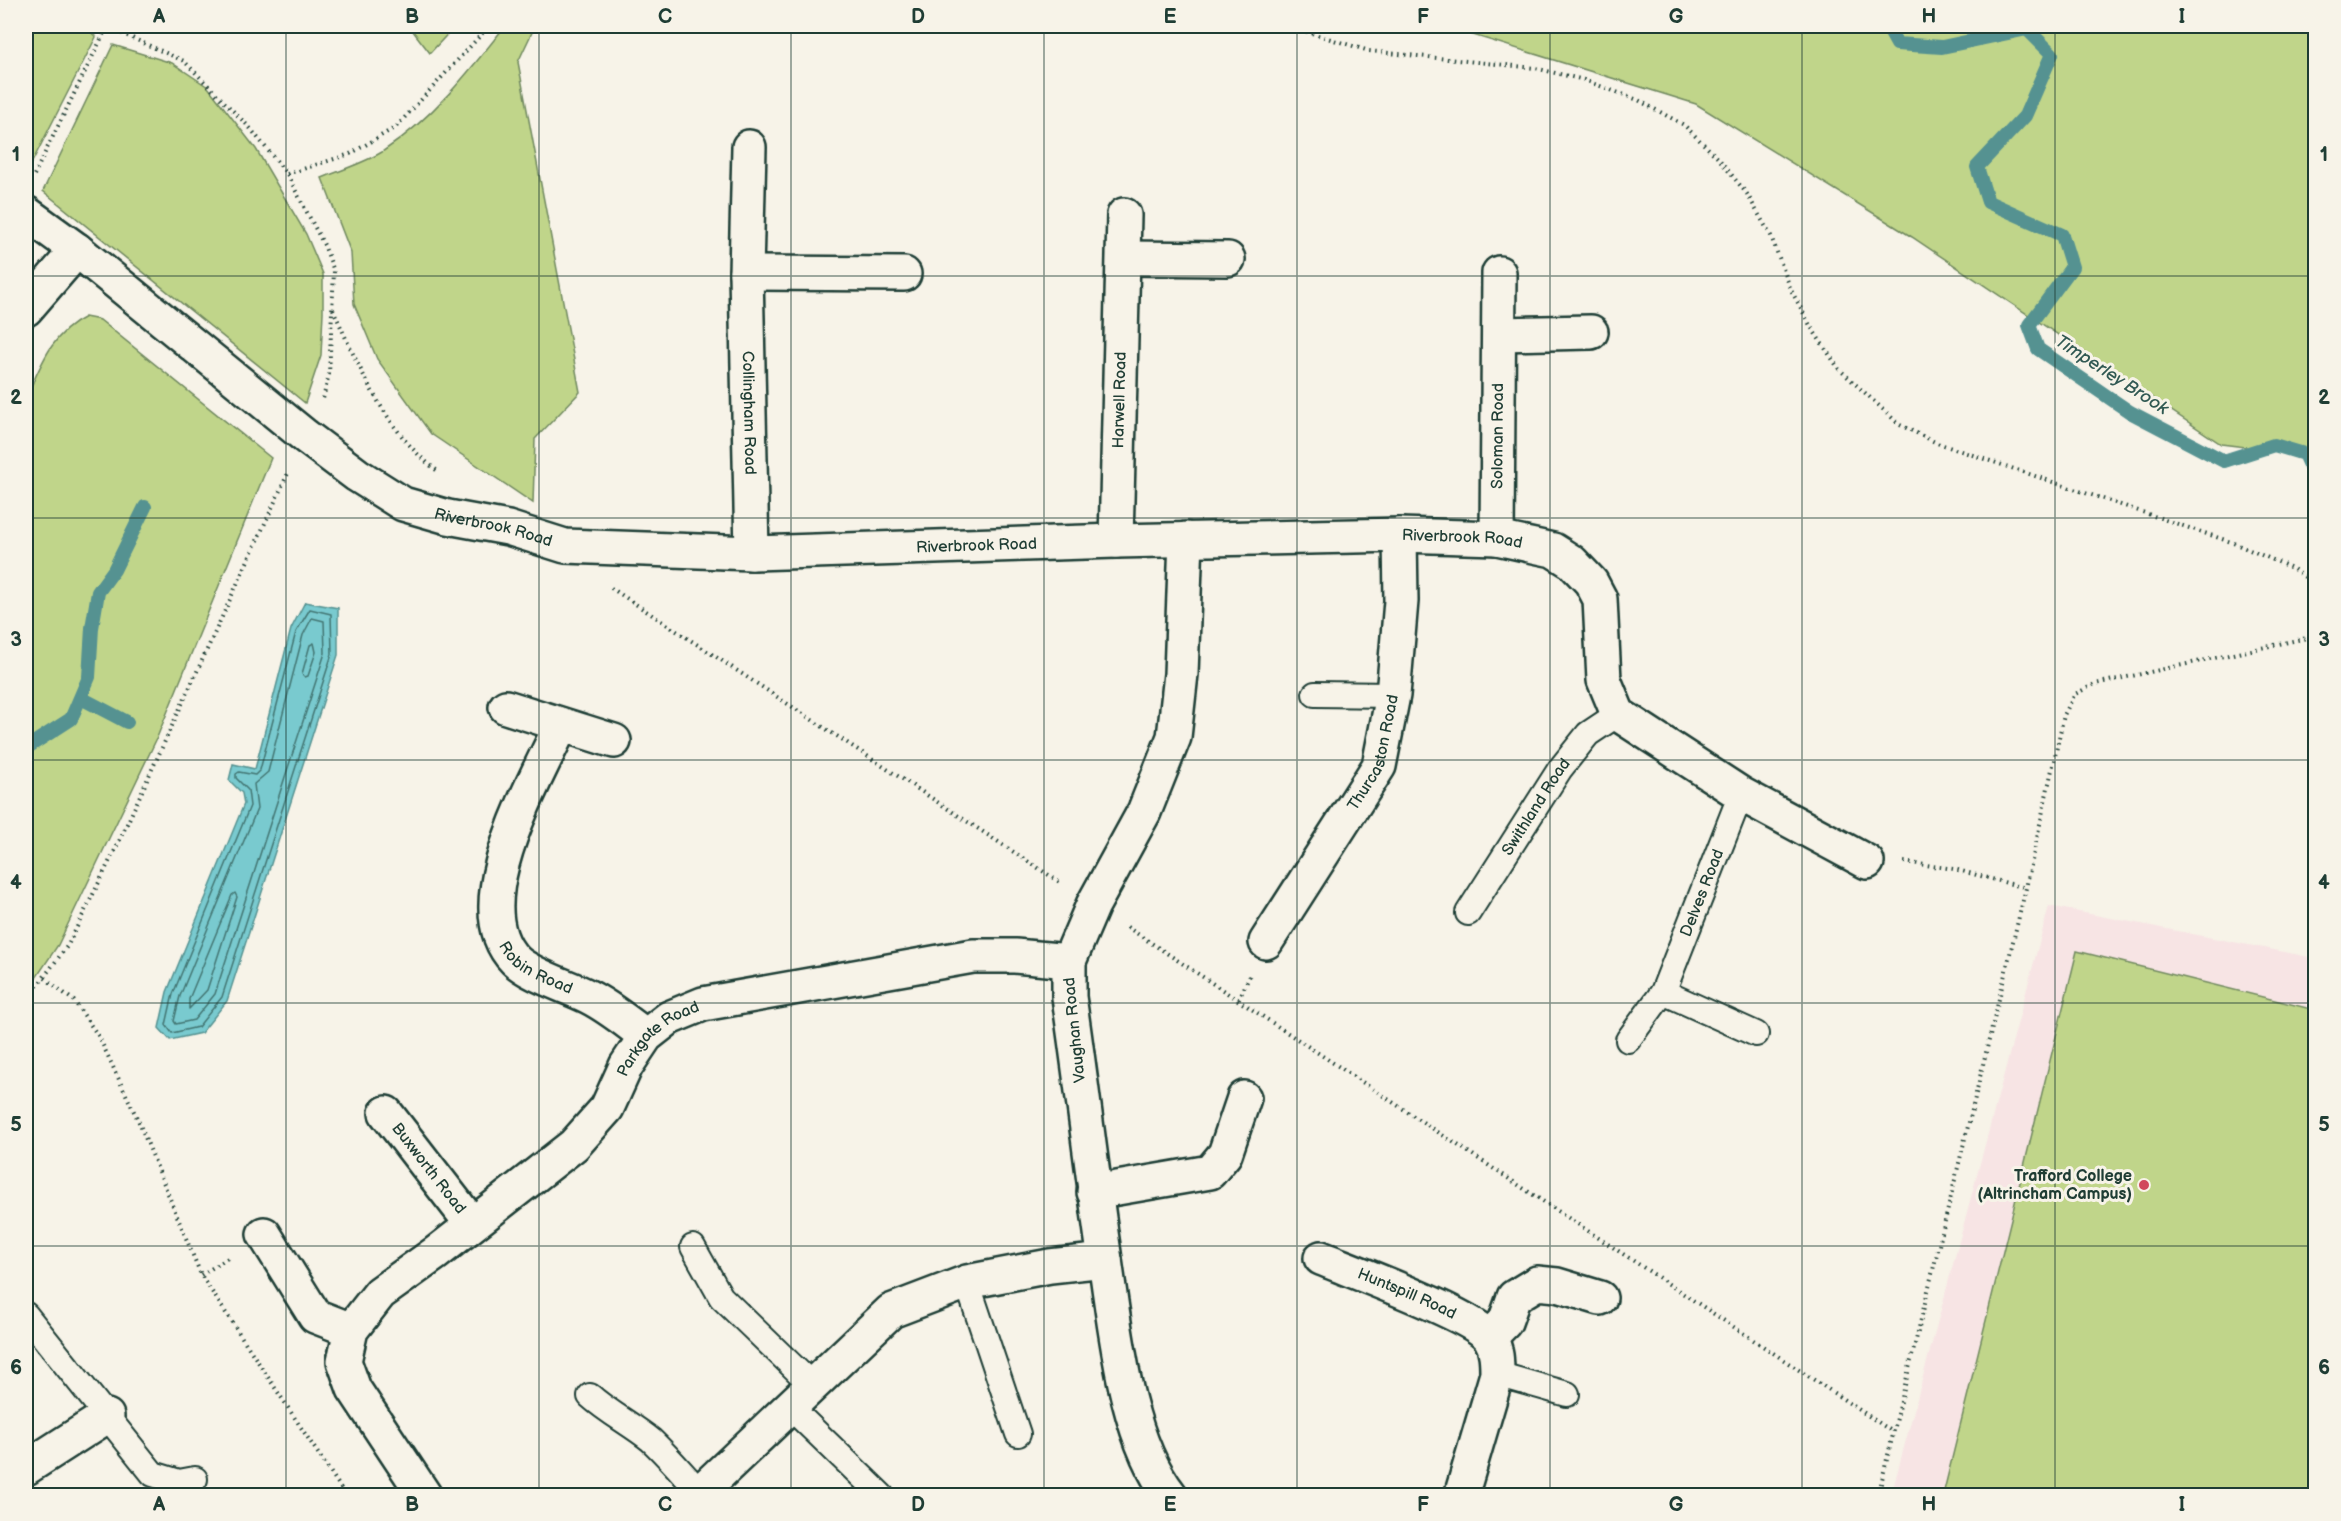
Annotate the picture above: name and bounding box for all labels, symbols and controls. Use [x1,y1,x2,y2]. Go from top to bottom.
text: A [152,5,166,29]
text: B [405,5,419,29]
text: C [658,5,672,29]
text: D [911,5,925,29]
text: E [1164,5,1177,29]
text: F [1417,5,1429,29]
text: G [1669,5,1684,29]
text: H [1922,5,1936,29]
text: I [2179,5,2185,29]
text: 1 [12,143,20,167]
text: 1 [2320,143,2328,167]
water label: Timperley Brook [2052,331,2173,420]
street label: Collingham Road [738,351,760,475]
street label: Harwell Road [1109,351,1130,449]
street label: Soloman Road [1488,383,1508,489]
text: 2 [10,386,22,410]
text: 2 [2318,386,2330,410]
street label: Riverbrook Road [432,504,555,551]
street label: Riverbrook Road [1402,526,1524,553]
street label: Riverbrook Road [916,534,1037,557]
text: 3 [10,628,22,652]
text: 3 [2318,628,2330,652]
street label: Thurcaston Road [1344,693,1402,814]
street label: Swithland Road [1498,754,1574,859]
street label: Delves Road [1676,846,1728,939]
text: 4 [10,871,22,895]
text: 4 [2318,871,2330,895]
street label: Robin Road [495,938,576,998]
street label: Vaughan Road [1060,976,1090,1084]
street label: Parkgate Road [613,997,702,1079]
text: 5 [10,1113,22,1137]
text: 5 [2318,1113,2330,1137]
street label: Buxworth Road [388,1119,470,1218]
place label: Trafford College (Altrincham Campus) [1977,1167,2132,1204]
marker: Trafford College (Altrincham Campus) [2137,1178,2151,1192]
street label: Huntspill Road [1355,1264,1460,1323]
text: 6 [10,1356,22,1380]
text: 6 [2318,1356,2330,1380]
text: A [152,1493,166,1517]
text: B [405,1493,419,1517]
text: C [658,1493,672,1517]
text: D [911,1493,925,1517]
text: E [1164,1493,1177,1517]
text: F [1417,1493,1429,1517]
text: G [1669,1493,1684,1517]
text: H [1922,1493,1936,1517]
text: I [2179,1493,2185,1517]

